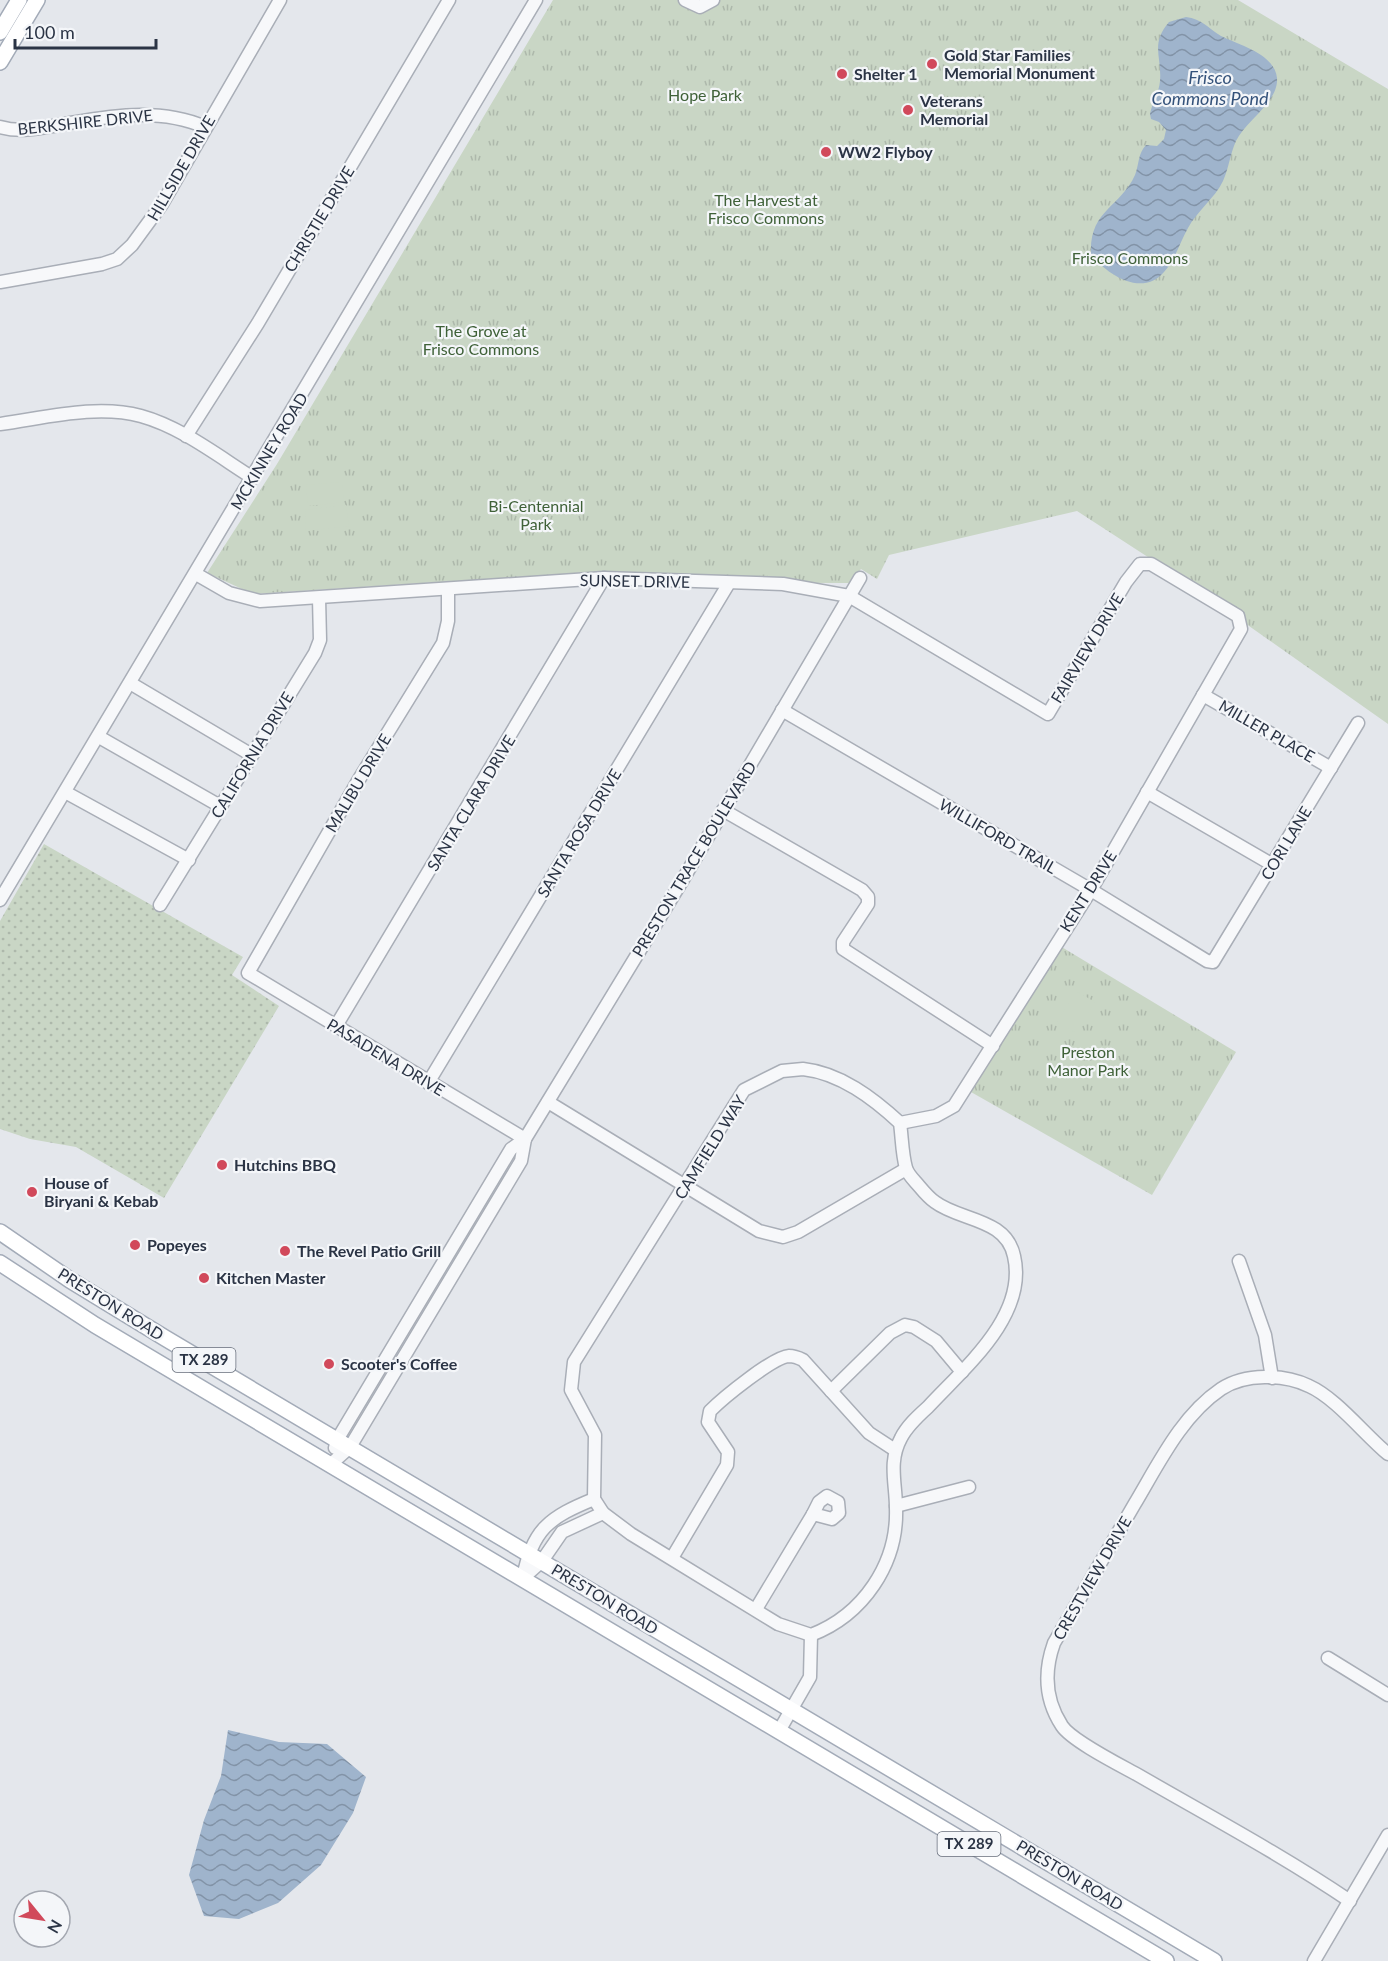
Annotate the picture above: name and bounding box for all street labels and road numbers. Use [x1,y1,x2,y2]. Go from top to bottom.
street label: BERKSHIRE DRIVE [16,105,153,138]
street label: HILLSIDE DRIVE [143,112,218,224]
street label: CHRISTIE DRIVE [279,162,358,275]
street label: MCKINNEY ROAD [226,389,311,513]
street label: SUNSET DRIVE [580,570,690,591]
street label: FAIRVIEW DRIVE [1046,589,1127,706]
street label: CALIFORNIA DRIVE [206,688,297,821]
street label: MILLER PLACE [1216,695,1319,766]
street label: MALIBU DRIVE [321,730,394,835]
street label: SANTA CLARA DRIVE [422,731,519,874]
street label: PRESTON TRACE BOULEVARD [628,758,760,960]
street label: SANTA ROSA DRIVE [533,765,624,900]
street label: WILLIFORD TRAIL [936,794,1060,877]
street label: CORI LANE [1256,803,1315,883]
street label: KENT DRIVE [1055,847,1120,935]
street label: PASADENA DRIVE [324,1014,448,1099]
street label: CAMFIELD WAY [670,1091,749,1202]
street label: PRESTON ROAD [55,1263,168,1344]
road number: TX 289 [172,1348,236,1372]
street label: CRESTVIEW DRIVE [1048,1512,1135,1643]
street label: PRESTON ROAD [548,1559,662,1638]
road number: TX 289 [938,1832,1000,1856]
street label: PRESTON ROAD [1013,1835,1127,1914]

